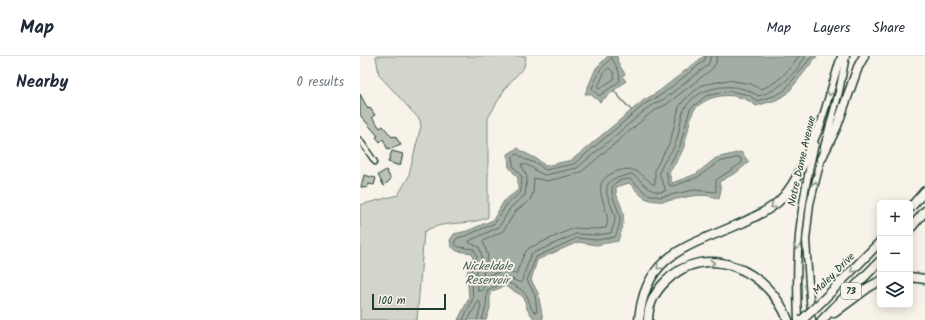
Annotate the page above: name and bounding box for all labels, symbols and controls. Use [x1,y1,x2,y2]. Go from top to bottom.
text: Map [20,13,54,43]
text: Map [767,17,791,39]
text: Layers [813,17,851,39]
text: Share [873,17,905,39]
text: Nearby [16,69,68,96]
text: 0 results [297,72,344,93]
one-way arrow [826,90,835,97]
street label: Notre Dame Avenue [783,114,821,208]
one-way arrow [810,181,818,187]
map controls [877,200,913,308]
button: + [877,200,913,236]
one-way arrow [770,201,777,208]
button: − [877,236,913,272]
one-way arrow [793,244,801,250]
street label: Maley Drive [809,249,859,299]
water label: Nickeldale Reservoir [462,257,514,290]
one-way arrow [709,259,715,267]
one-way arrow [656,262,664,270]
one-way arrow [850,265,858,273]
button: layers [877,272,913,308]
road number: 73 [841,283,861,299]
scale bar [372,292,446,311]
text: 100 m [378,292,406,310]

